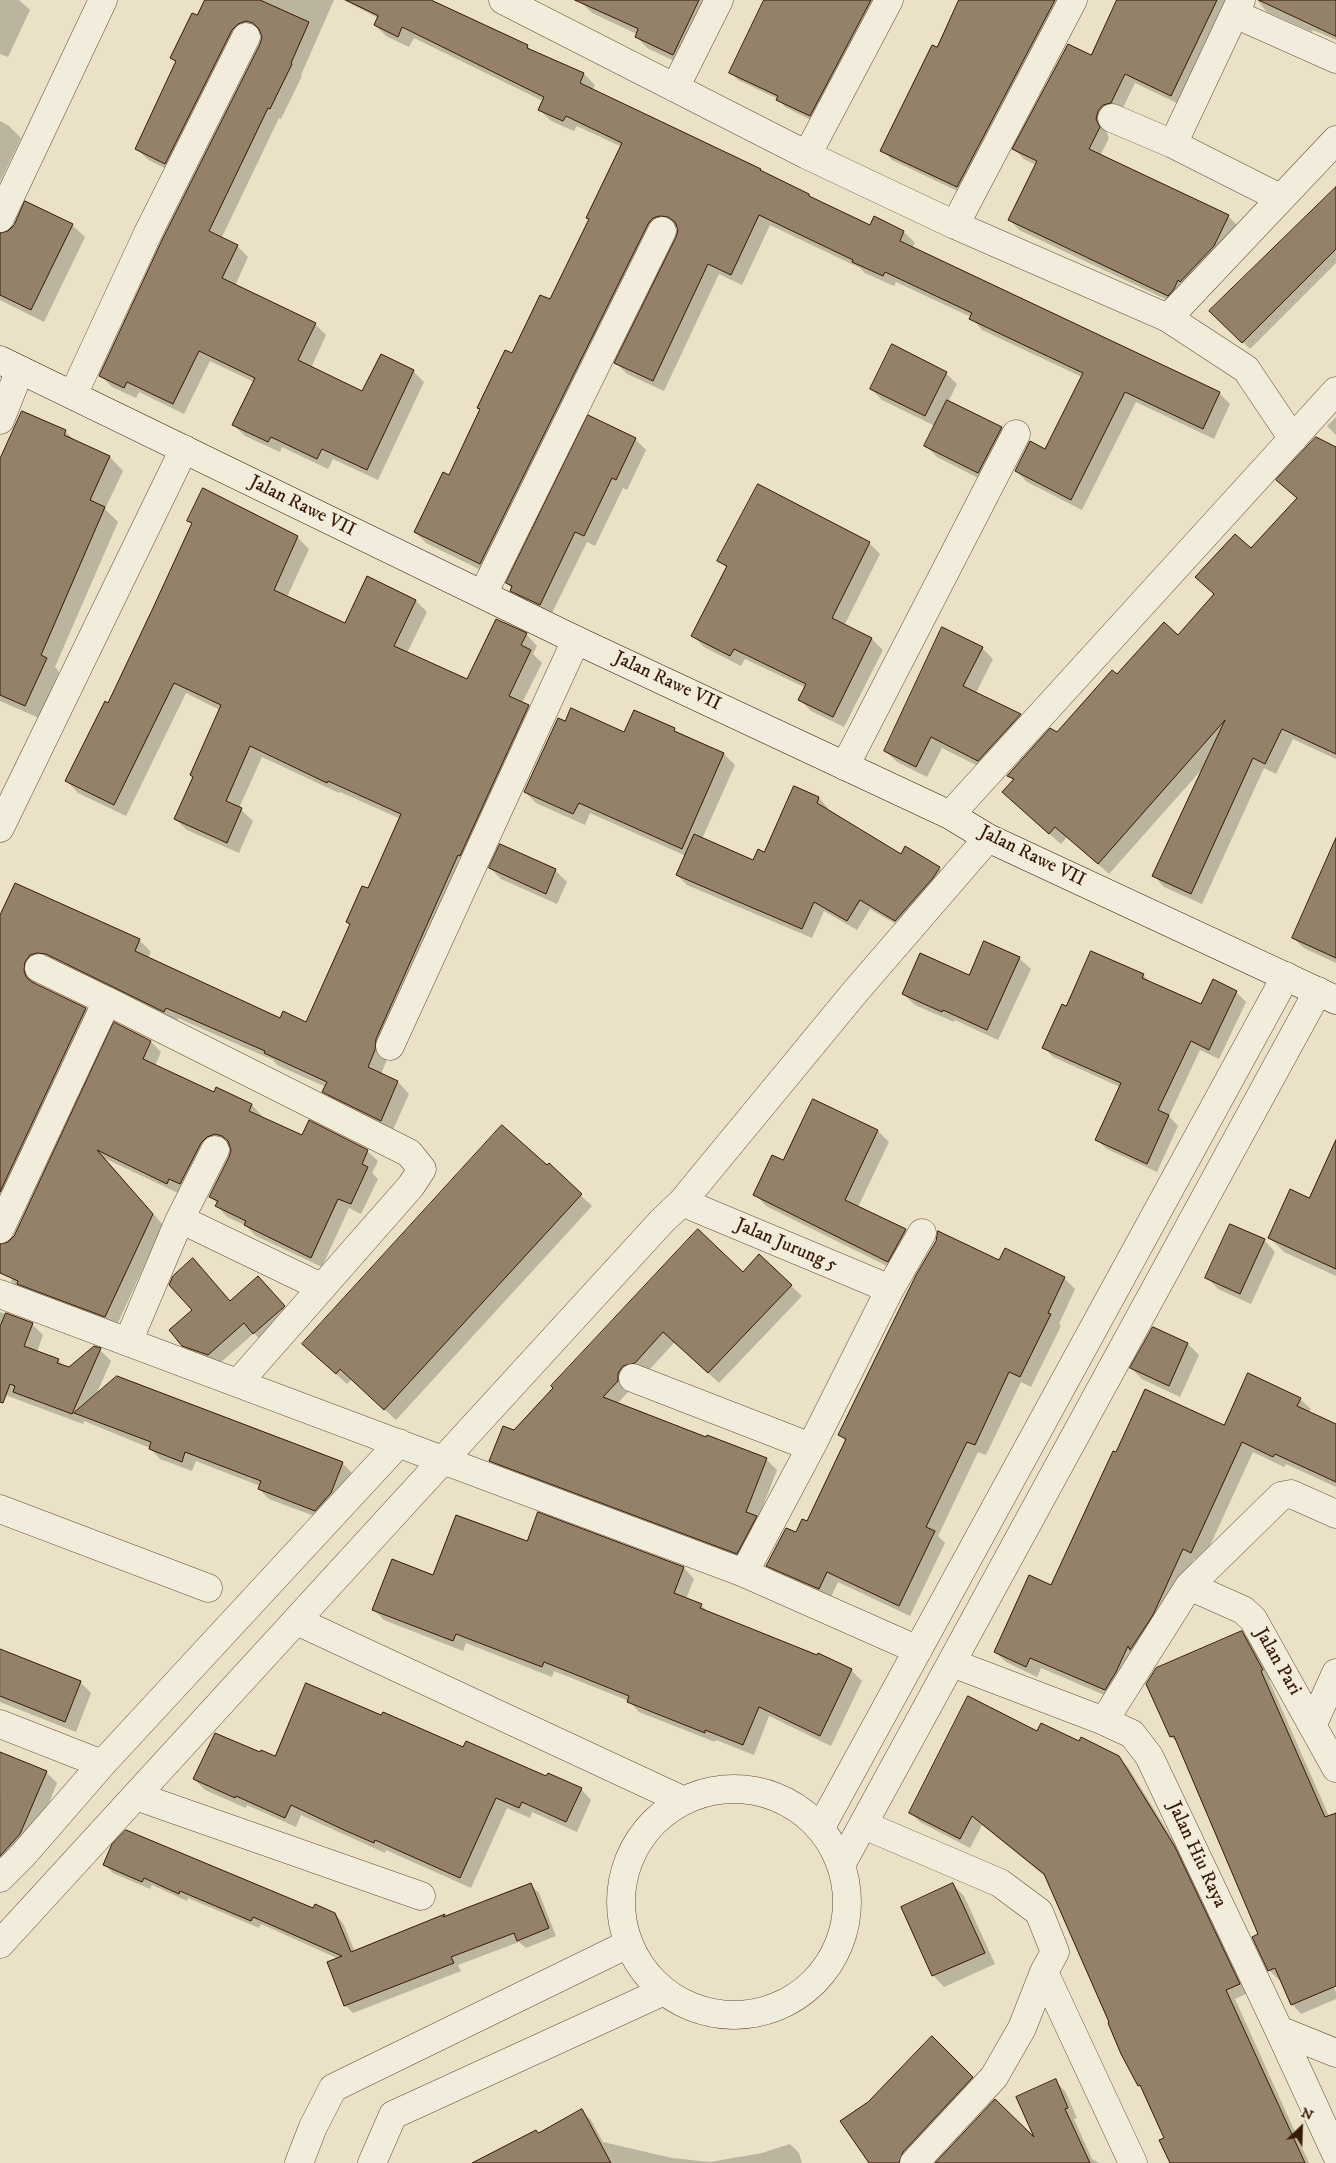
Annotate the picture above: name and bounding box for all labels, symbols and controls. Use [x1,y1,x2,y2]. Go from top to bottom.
street label: Jalan Rawe VII [245,471,359,543]
street label: Jalan Rawe VII [610,647,724,717]
street label: Jalan Rawe VII [975,821,1089,893]
street label: Jalan Jurung 5 [732,1214,840,1278]
street label: Jalan Pari [1249,1624,1305,1700]
street label: Jalan Hiu Raya [1161,1798,1231,1912]
north arrow [1276,2103,1326,2153]
text: N [1298,2104,1316,2125]

